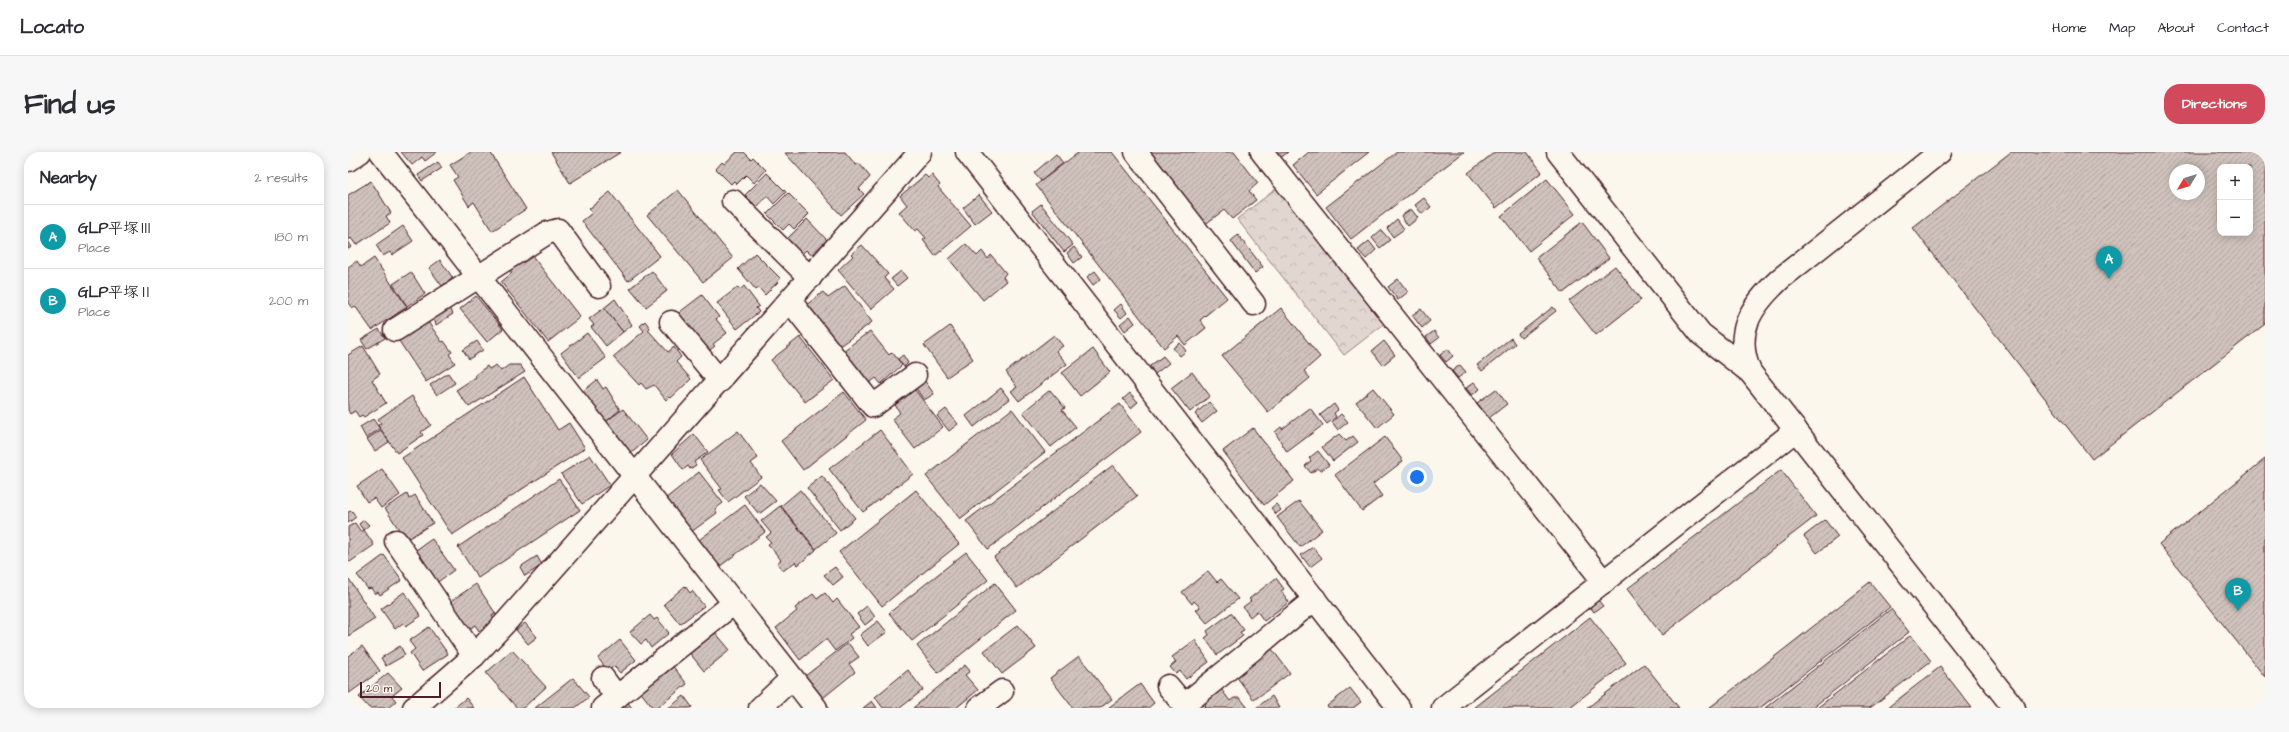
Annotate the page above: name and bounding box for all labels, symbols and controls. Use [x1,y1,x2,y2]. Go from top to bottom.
text: Locato [20,14,84,41]
text: Home [2052,18,2087,38]
text: Map [2109,18,2135,38]
text: About [2157,18,2195,38]
text: Contact [2217,18,2269,38]
button: Directions [2164,84,2265,124]
text: Find us [24,85,115,124]
north arrow [2169,164,2205,200]
map controls [2217,164,2253,236]
button: + [2217,164,2253,200]
text: Nearby [40,166,97,190]
text: 2 results [254,169,308,187]
button: − [2217,200,2253,236]
text: GLP平塚Ⅲ [78,218,153,239]
text: A [49,228,57,246]
text: 180 m [274,228,308,246]
text: Place [78,239,110,257]
pin: A [2096,246,2122,279]
text: GLP平塚Ⅱ [78,282,153,303]
text: B [48,292,58,310]
text: 200 m [269,292,308,310]
text: Place [78,303,110,321]
your location [1407,467,1427,487]
pin: B [2225,578,2251,611]
scale bar [360,680,441,699]
text: 20 m [366,681,392,696]

